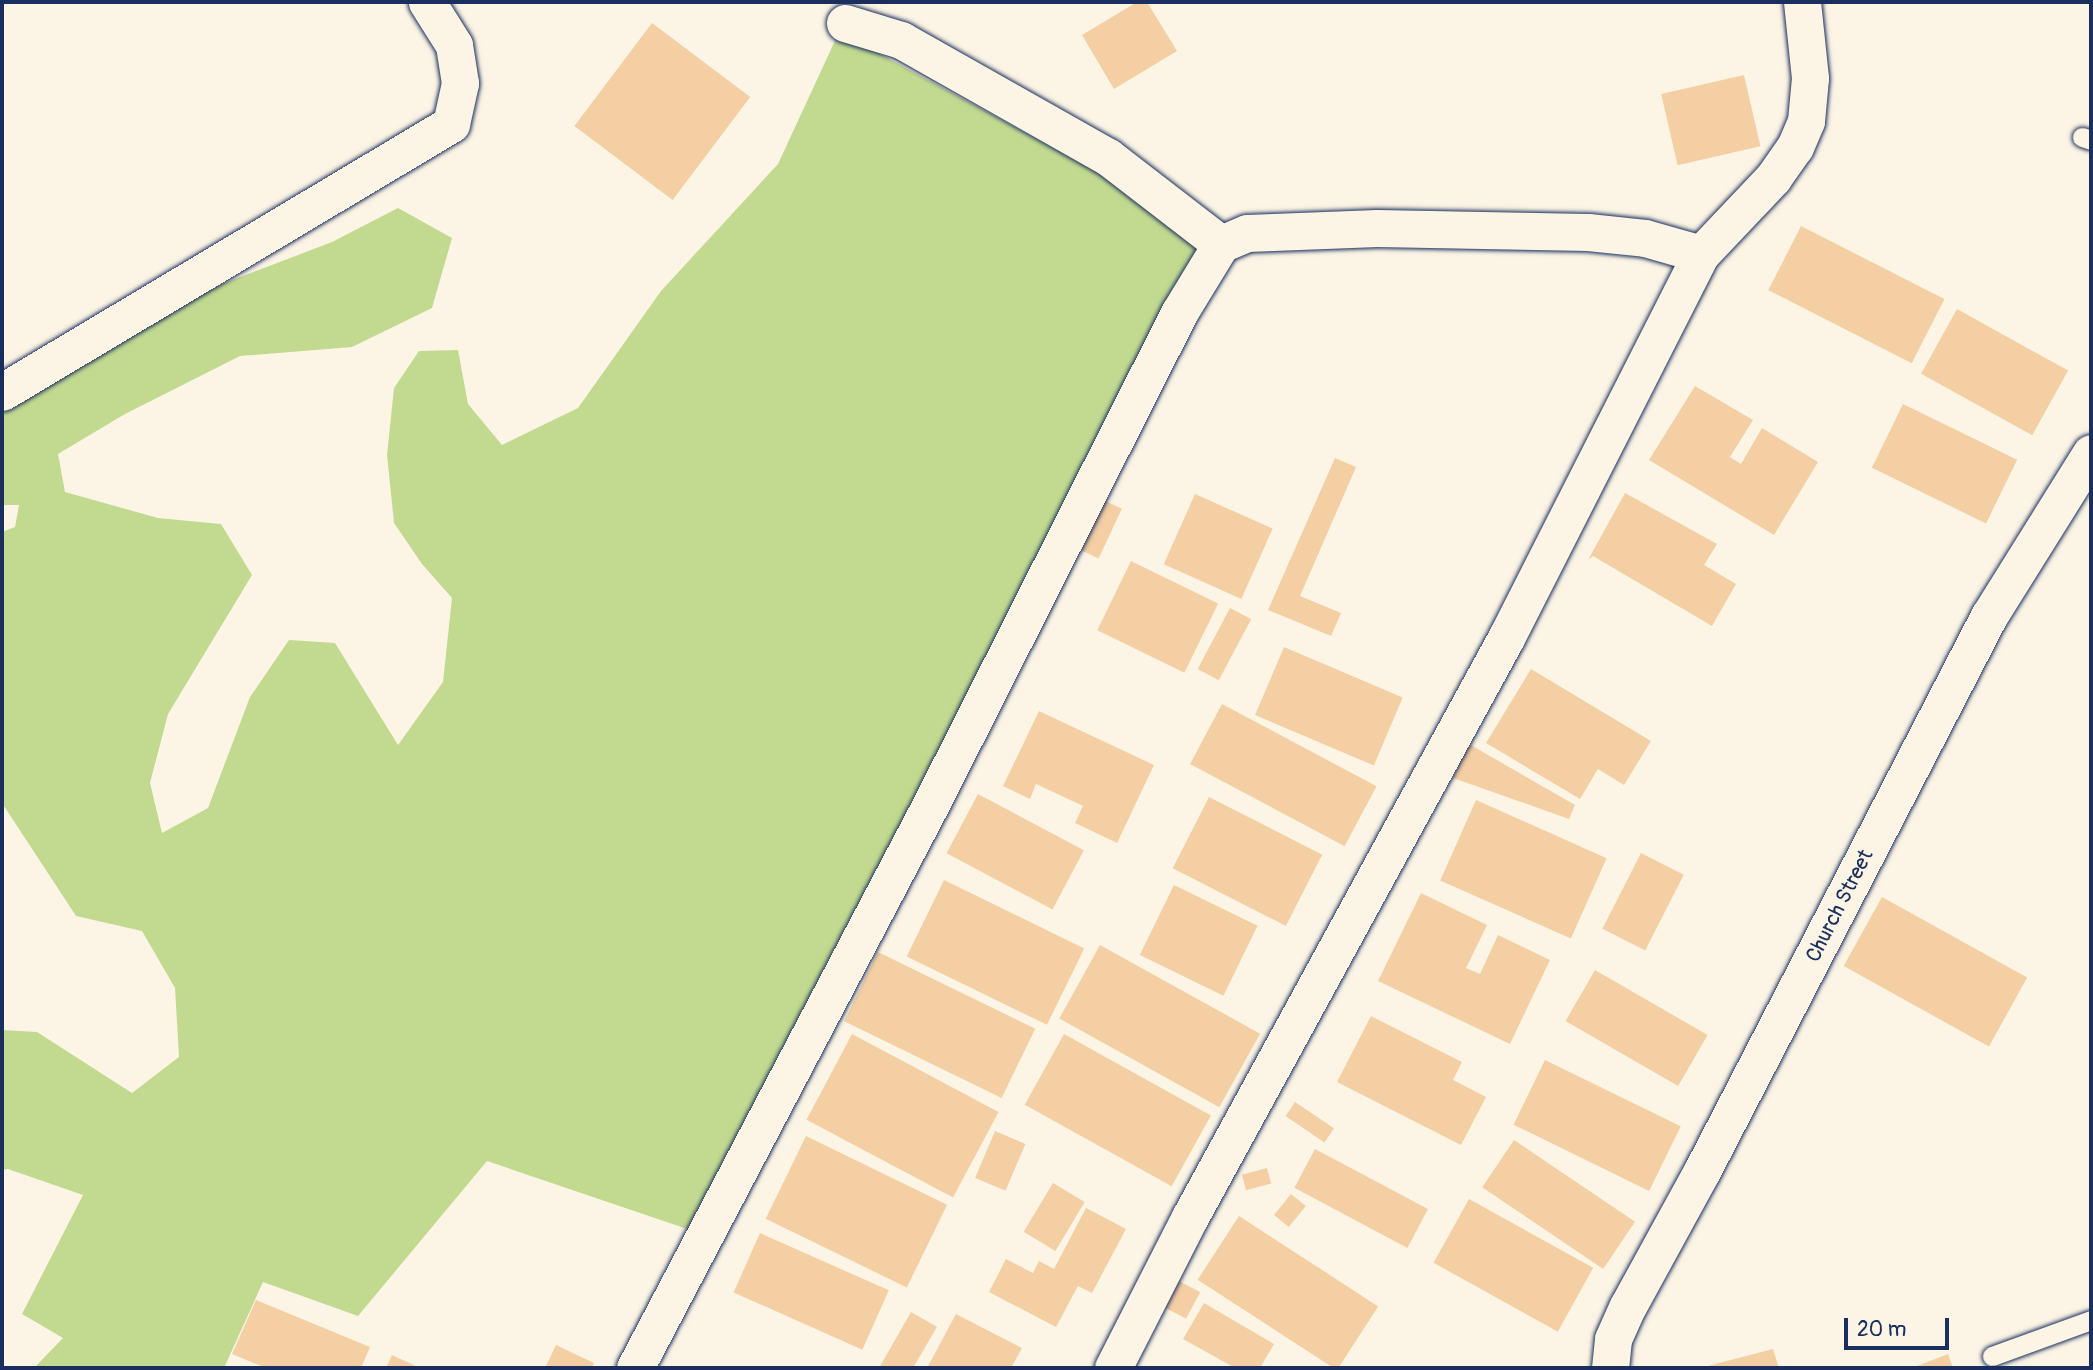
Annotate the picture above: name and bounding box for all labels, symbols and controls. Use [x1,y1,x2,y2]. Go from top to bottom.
street label: Church Street [1801,846,1879,966]
scale bar [1848,1304,1953,1348]
text: 20 m [1857,1316,1906,1343]

